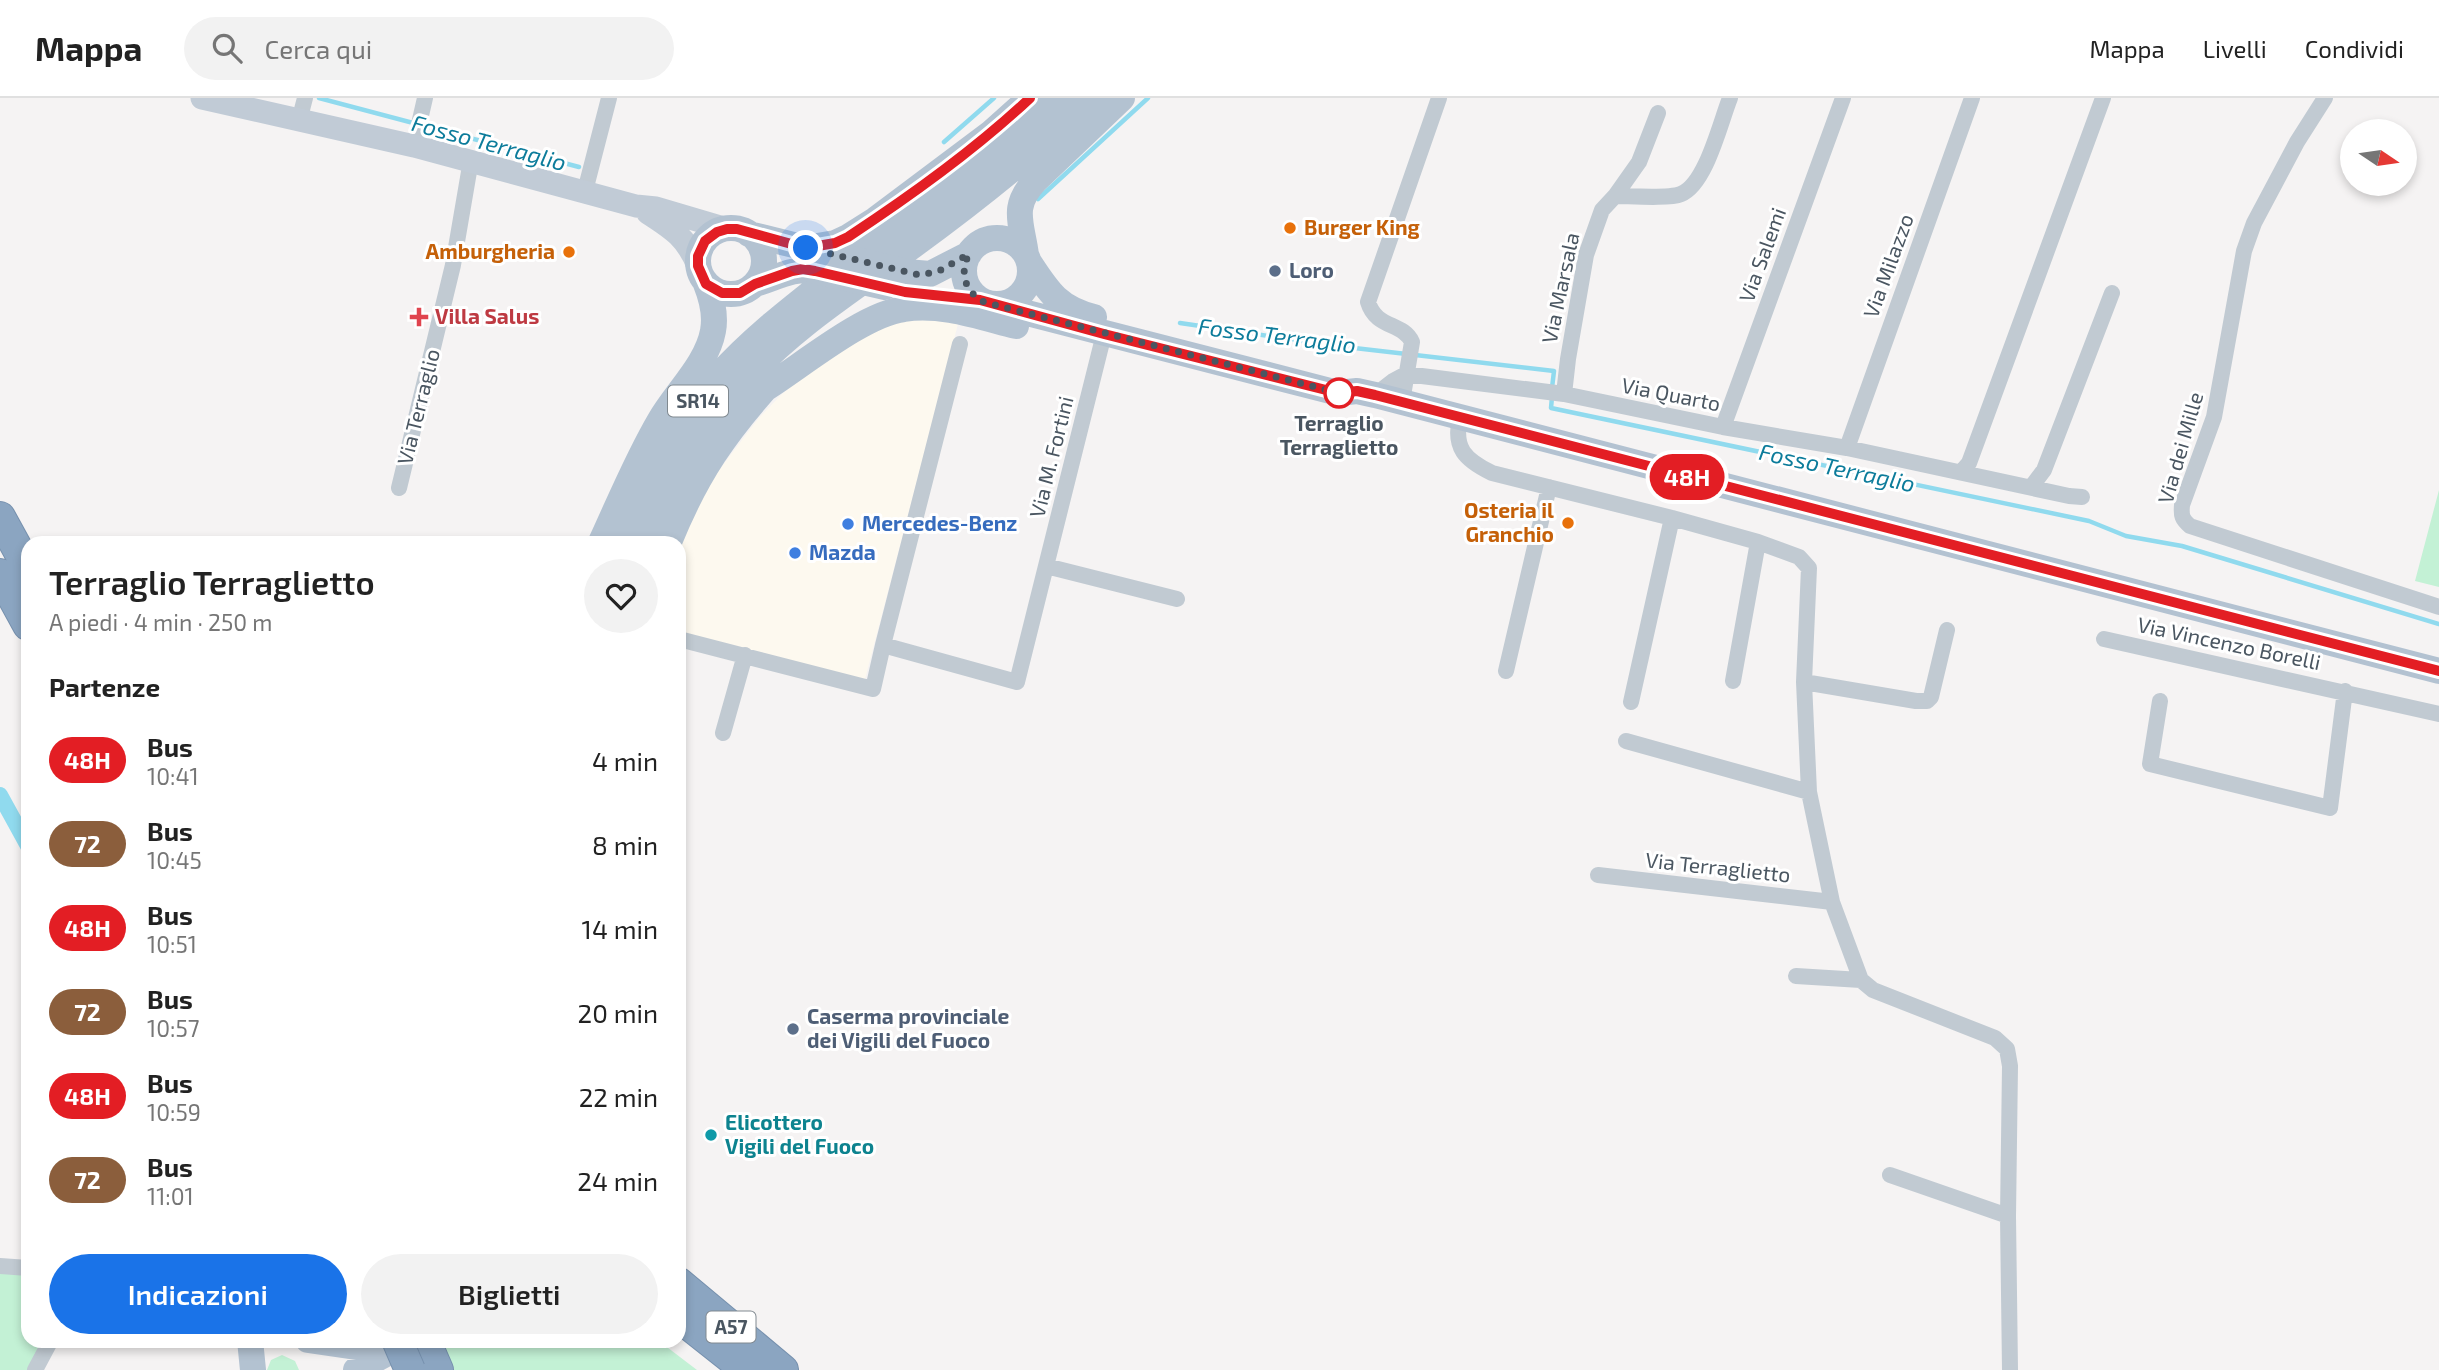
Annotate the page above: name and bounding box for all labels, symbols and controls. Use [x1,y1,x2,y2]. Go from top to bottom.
search box [184,17,674,80]
text: Mappa [35,28,142,68]
icon: search [208,29,246,67]
text: Cerca qui [264,33,372,64]
text: Mappa [2089,34,2165,63]
text: Livelli [2203,34,2267,63]
text: Condividi [2305,34,2404,63]
water label: Fosso Terraglio [409,108,570,176]
north arrow [2340,119,2417,196]
map controls [2340,119,2417,196]
street label: Via Salemi [1733,204,1790,305]
street label: Via Milazzo [1857,210,1918,321]
place label: Burger King [1304,214,1420,239]
marker: Burger King [1282,220,1298,236]
your location [788,230,823,265]
street label: Via Marsala [1536,230,1583,345]
place label: Amburgheria [426,238,555,263]
marker: Amburgheria [561,244,577,260]
place label: Loro [1289,257,1334,282]
marker: Loro [1267,263,1283,279]
place label: Villa Salus [435,303,539,328]
marker: Villa Salus [409,307,429,327]
water label: Fosso Terraglio [1197,311,1358,359]
street label: Via Terraglio [391,346,444,467]
street label: Via Quarto [1620,372,1723,416]
marker: Terraglio Terraglietto [1324,378,1354,408]
road number: SR14 [668,386,728,416]
street label: Via dei Mille [2152,389,2207,506]
street label: Via M. Fortini [1023,393,1078,520]
place label: Terraglio Terraglietto [1280,410,1398,459]
water label: Fosso Terraglio [1757,437,1918,497]
line badge: 48H [1647,454,1727,500]
text: 48H [1664,462,1710,491]
place label: Osteria il Granchio [1464,497,1554,546]
place label: Mercedes-Benz [862,510,1017,535]
marker: Osteria il Granchio [1560,515,1576,531]
marker: Mercedes-Benz [840,516,856,532]
place label: Mazda [809,539,876,564]
marker: Mazda [787,545,803,561]
button: heart [584,559,658,633]
text: Terraglio Terraglietto [49,562,375,602]
text: A piedi · 4 min · 250 m [49,608,272,636]
street label: Via Vincenzo Borelli [2135,611,2323,674]
text: Partenze [49,671,160,702]
text: Bus [147,731,193,762]
text: 48H [64,745,111,774]
text: 4 min [592,745,658,776]
text: 10:41 [147,762,199,790]
text: Bus [147,815,193,846]
text: 72 [74,829,101,858]
text: 8 min [592,829,658,860]
text: 10:45 [147,846,202,874]
street label: Via Terraglietto [1644,846,1792,887]
text: Bus [147,899,193,930]
text: 48H [64,913,111,942]
text: 14 min [582,913,658,944]
text: 10:51 [147,930,197,958]
text: Bus [147,983,193,1014]
text: 72 [74,997,101,1026]
text: 20 min [578,997,658,1028]
place label: Caserma provinciale dei Vigili del Fuoco [807,1003,1010,1052]
text: 10:57 [147,1014,200,1042]
marker: Caserma provinciale dei Vigili del Fuoco [785,1021,801,1037]
text: Bus [147,1067,193,1098]
text: 48H [64,1081,111,1110]
text: 22 min [579,1081,658,1112]
text: 10:59 [147,1098,201,1126]
place label: Elicottero Vigili del Fuoco [725,1109,874,1158]
marker: Elicottero Vigili del Fuoco [703,1127,719,1143]
text: Bus [147,1151,193,1182]
text: 72 [74,1165,101,1194]
text: 24 min [577,1165,658,1196]
text: 11:01 [147,1182,194,1210]
button: Indicazioni [49,1254,347,1334]
button: Biglietti [361,1254,658,1334]
road number: A57 [706,1312,756,1343]

